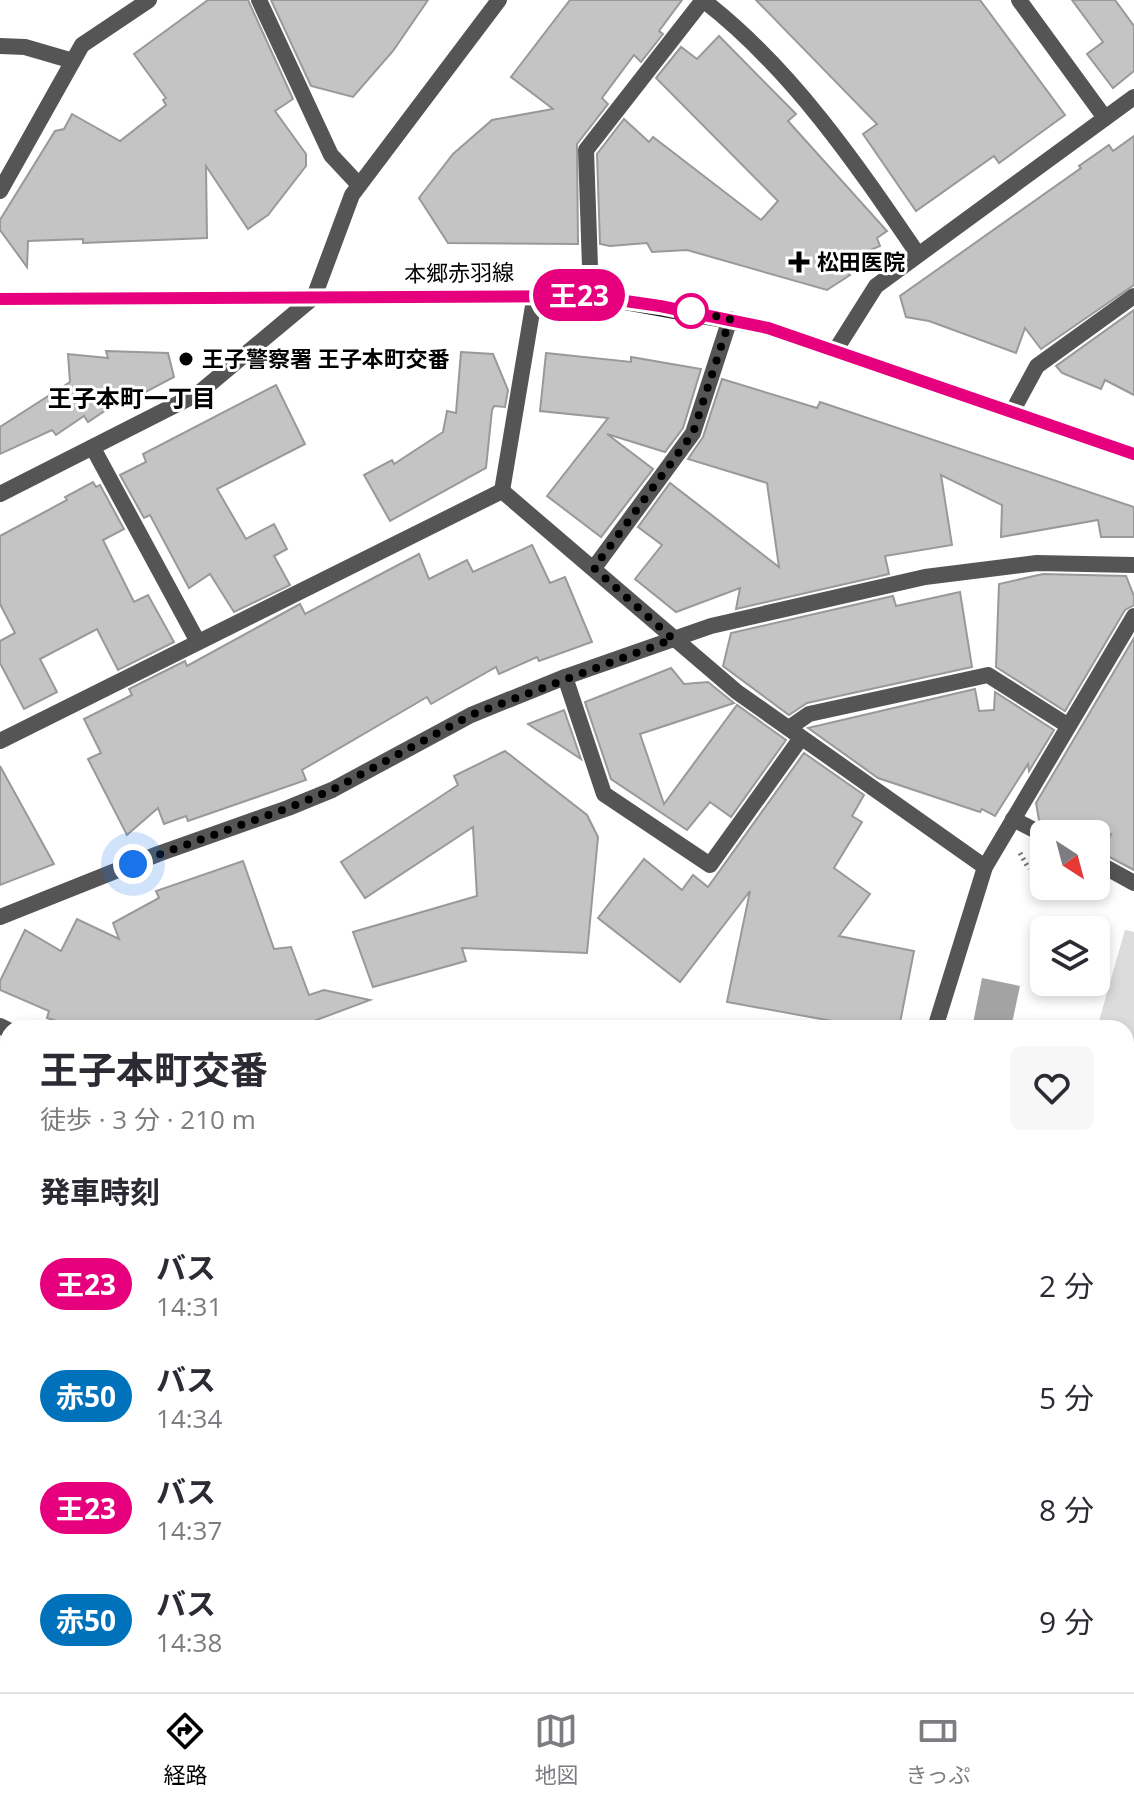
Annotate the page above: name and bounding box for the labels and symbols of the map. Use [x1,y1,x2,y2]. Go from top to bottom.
place label: 松田医院 [817,246,905,276]
marker: 松田医院 [788,251,810,273]
street label: 本郷赤羽線 [404,256,514,288]
line badge: 王23 [533,269,625,321]
unlabelled marker [674,294,708,328]
place label: 王子警察署 王子本町交番 [202,343,450,373]
marker: 王子警察署 王子本町交番 [177,350,195,368]
district label: 王子本町一丁目 [48,381,216,414]
north arrow [1030,820,1110,900]
your location [113,844,153,884]

